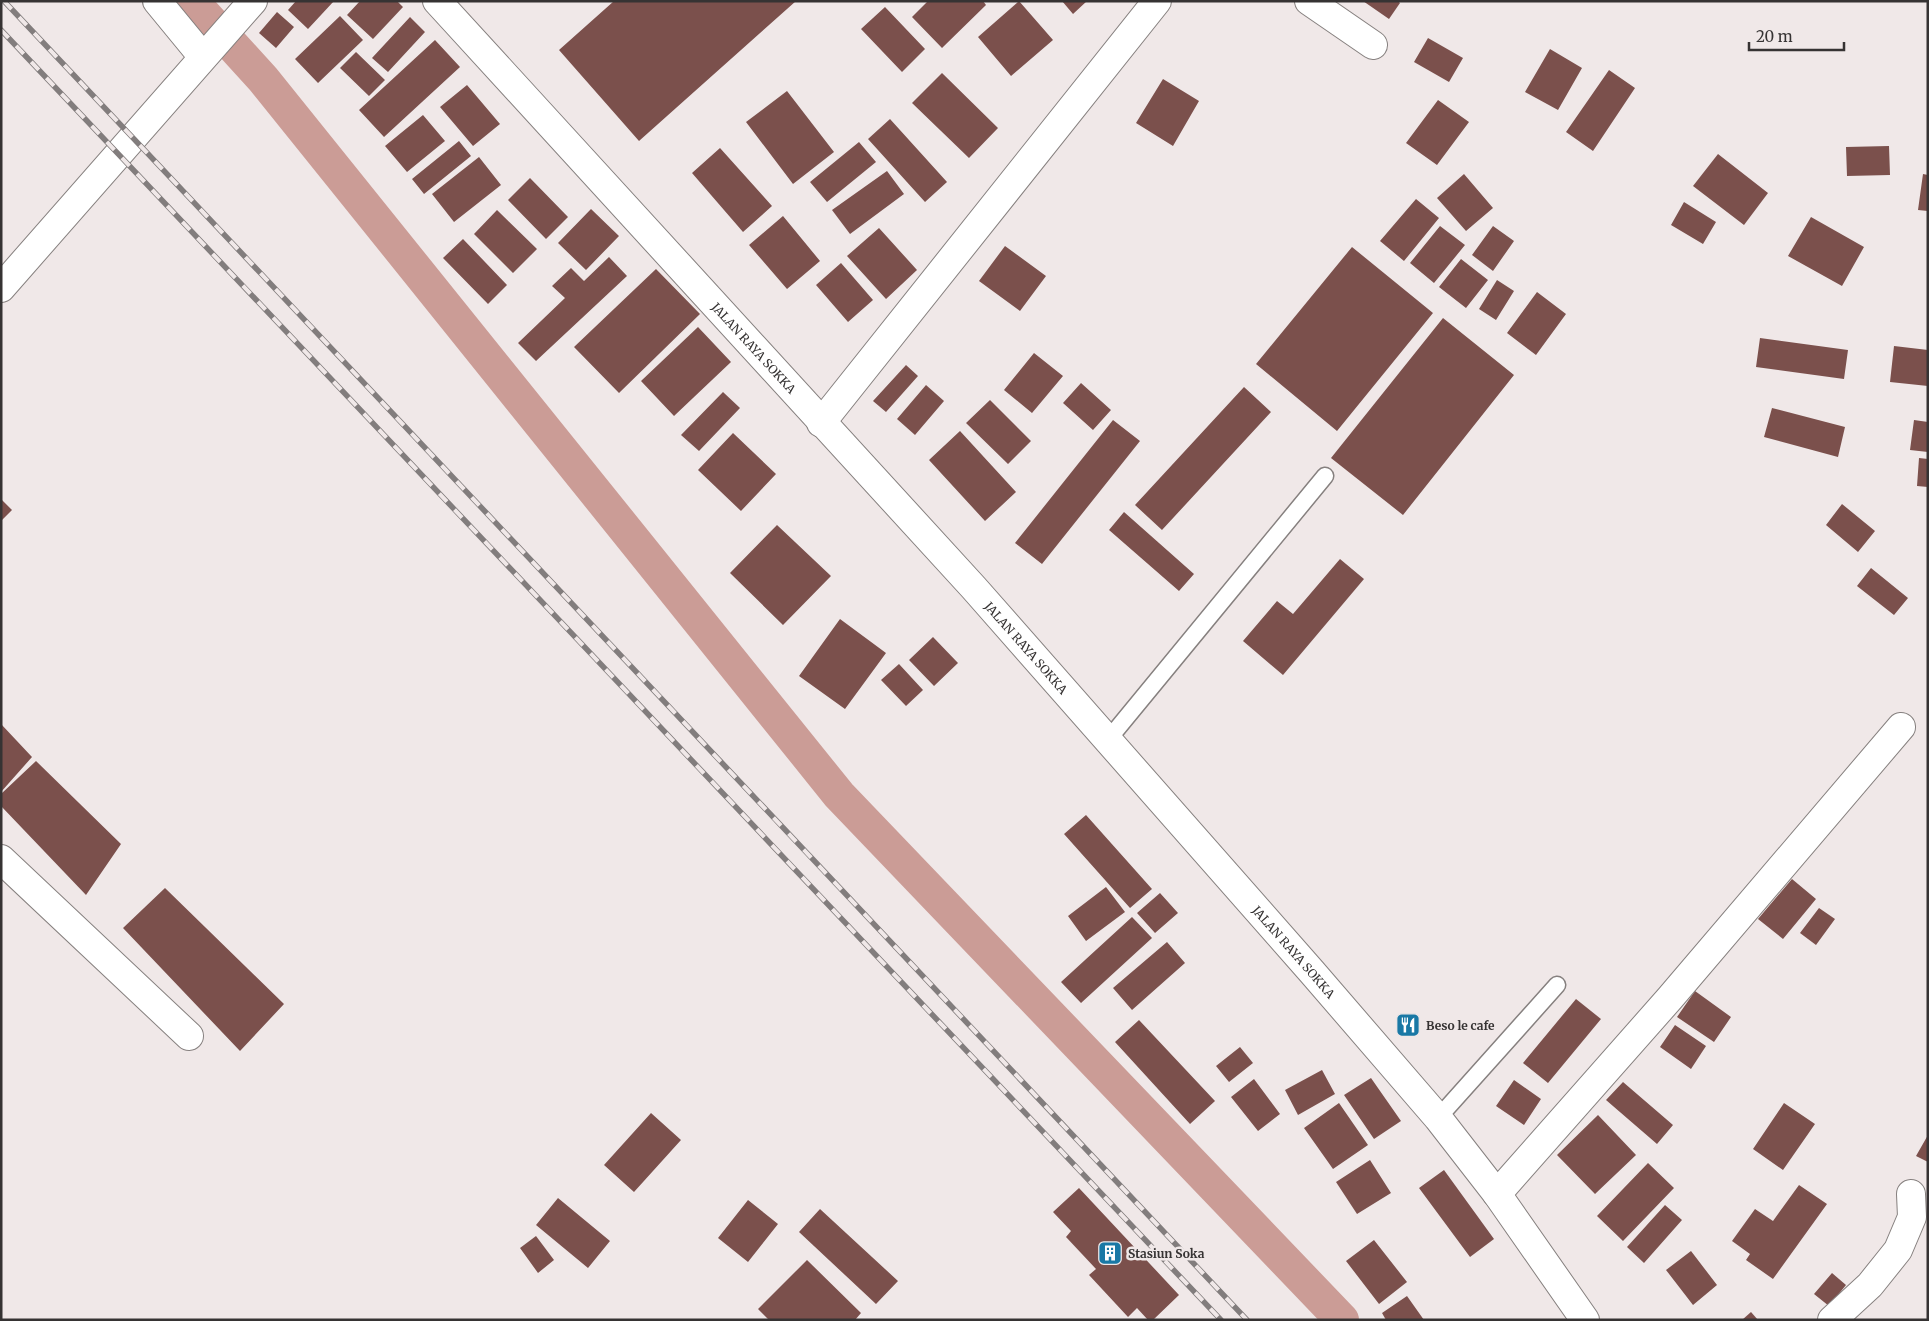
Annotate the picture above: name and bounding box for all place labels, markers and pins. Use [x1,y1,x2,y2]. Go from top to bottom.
restaurant icon: Beso le cafe [1395,1012,1421,1038]
place label: Beso le cafe [1426,1018,1495,1033]
building icon: Stasiun Soka [1097,1240,1123,1266]
place label: Stasiun Soka [1128,1246,1205,1261]

